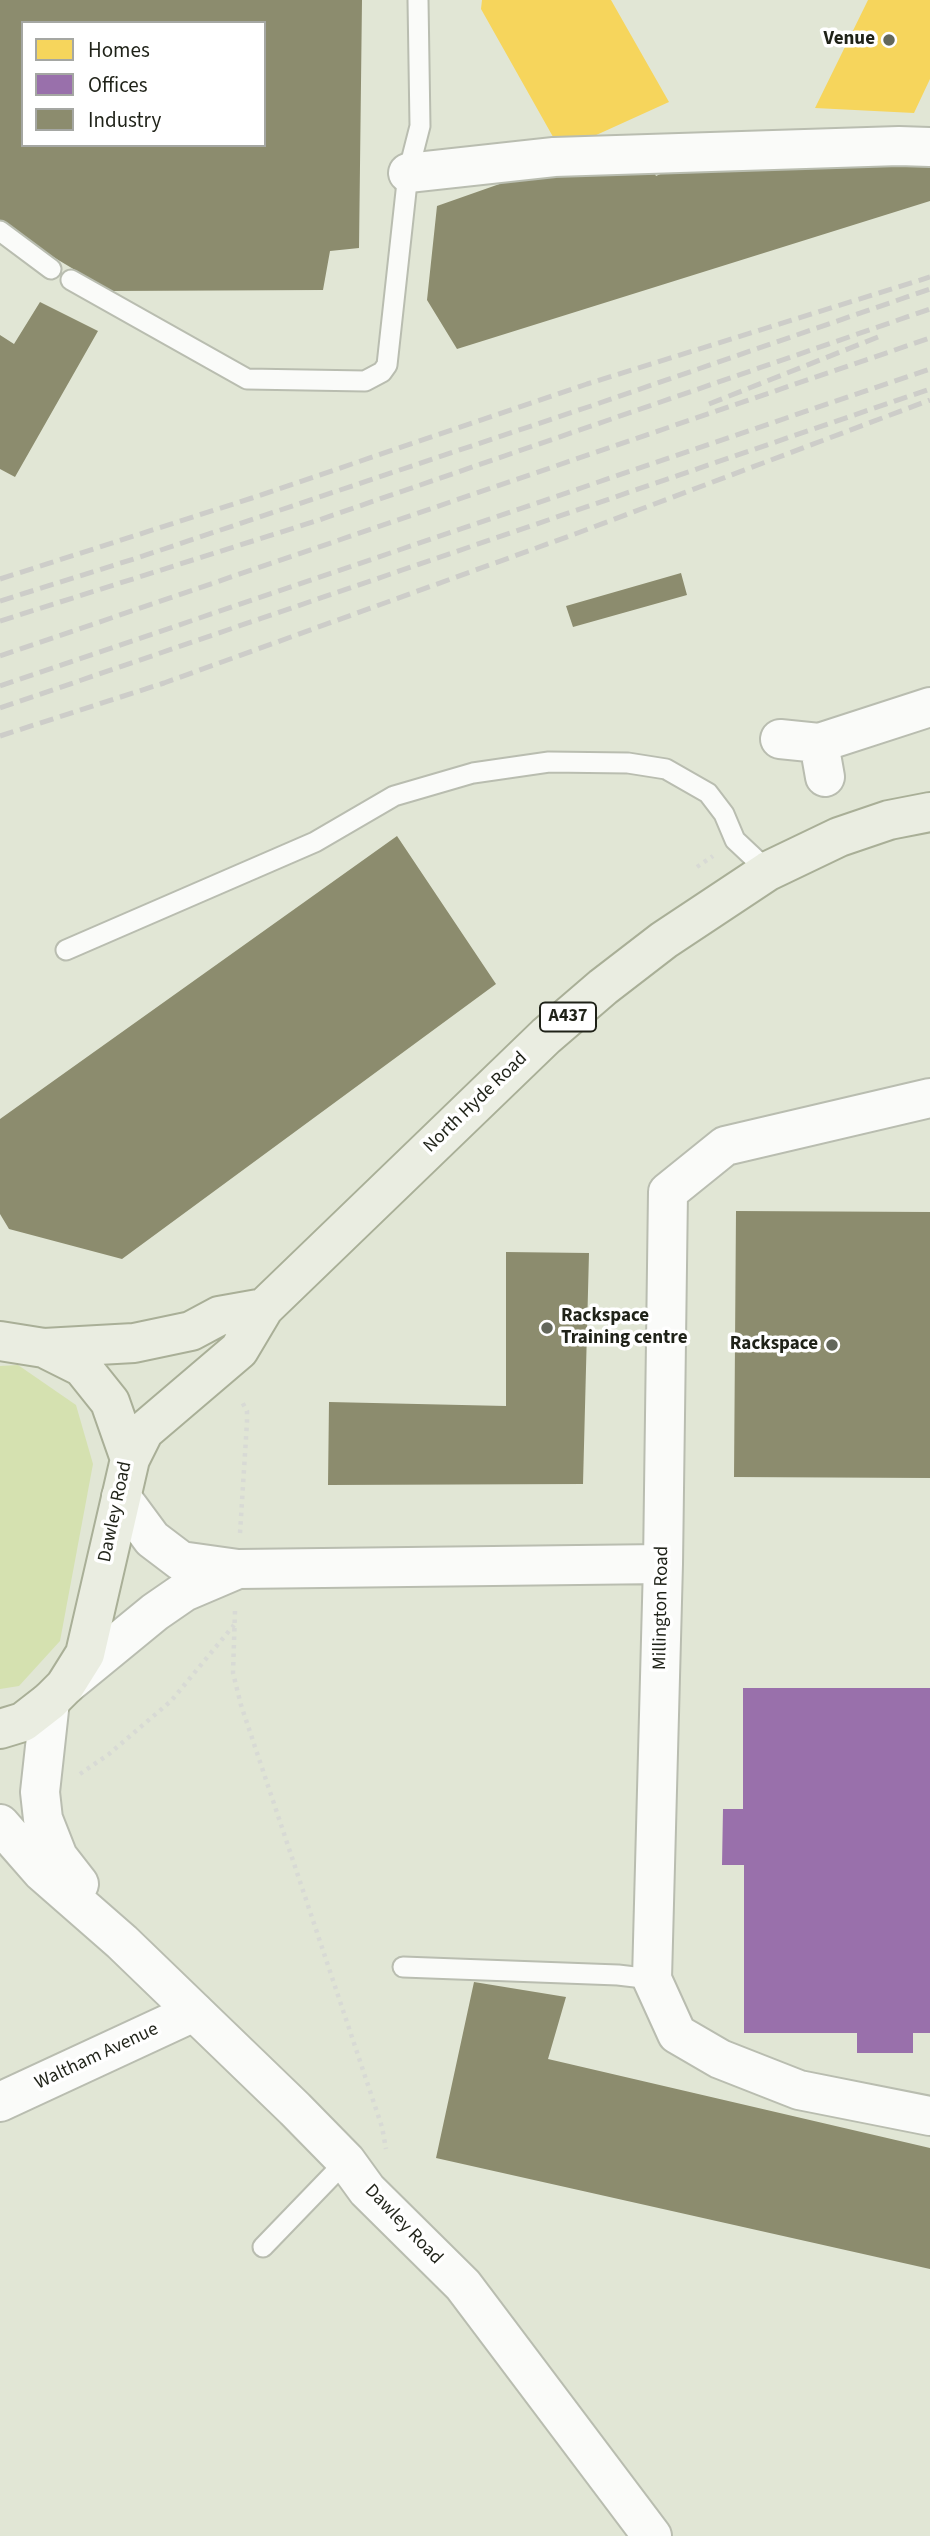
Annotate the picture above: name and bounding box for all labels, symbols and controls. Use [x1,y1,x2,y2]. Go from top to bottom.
legend [21,21,266,147]
place label: Venue [823,29,875,51]
marker: Venue [881,32,897,48]
text: Homes [88,35,150,65]
text: Offices [88,70,148,100]
text: Industry [88,105,161,135]
road number: A437 [540,1002,596,1032]
street label: North Hyde Road [419,1048,533,1158]
place label: Rackspace Training centre [561,1306,688,1350]
marker: Rackspace Training centre [539,1320,555,1336]
place label: Rackspace [730,1334,818,1356]
marker: Rackspace [824,1337,840,1353]
street label: Dawley Road [94,1459,138,1565]
street label: Millington Road [650,1546,674,1670]
street label: Waltham Avenue [32,2018,162,2096]
street label: Dawley Road [359,2180,447,2270]

